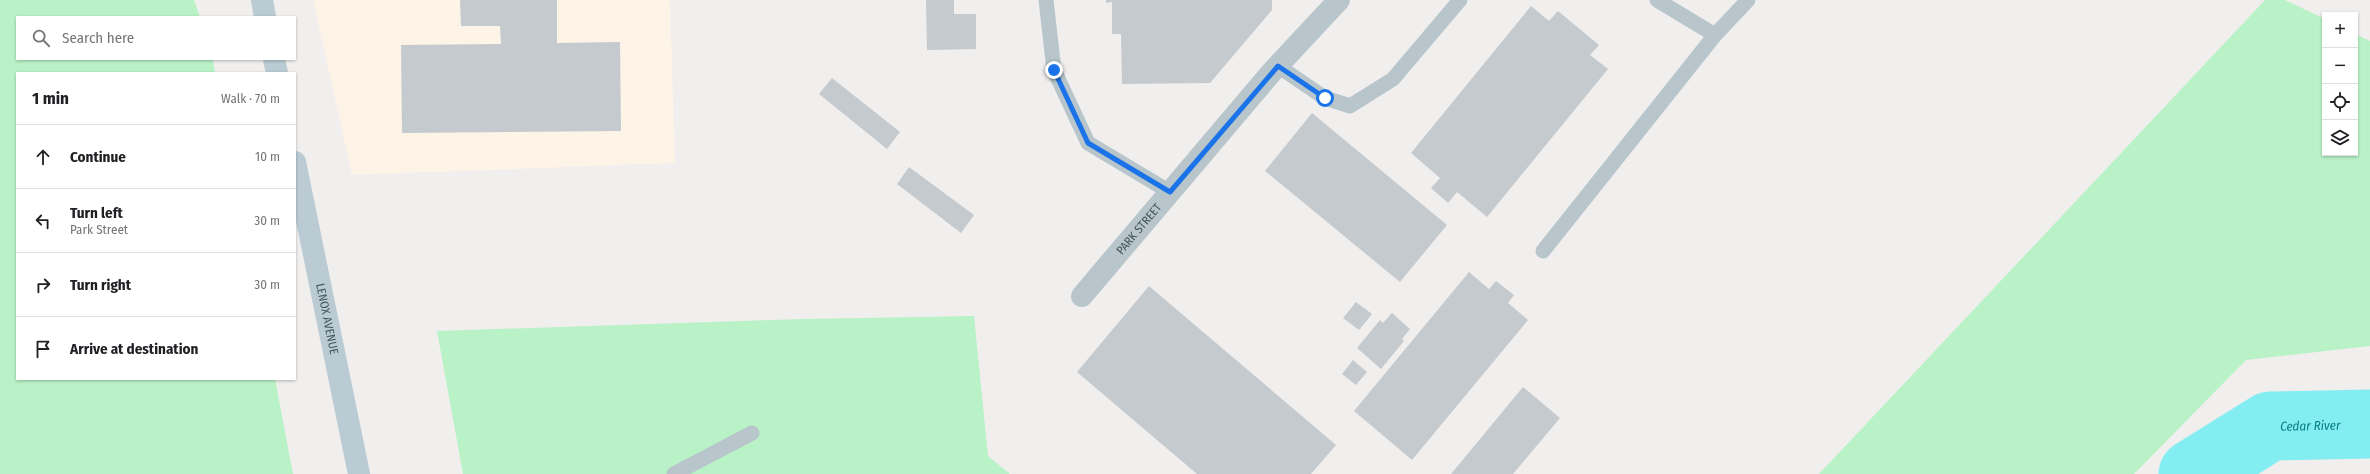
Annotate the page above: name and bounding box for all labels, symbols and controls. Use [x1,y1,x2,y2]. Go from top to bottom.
map controls [2322,12,2358,156]
button: + [2322,12,2358,48]
search box [16,16,296,60]
icon: search [30,27,52,49]
text: Search here [62,29,134,47]
button: − [2322,48,2358,84]
route end [1045,61,1063,79]
button: locate [2322,84,2358,120]
text: 1 min [32,88,69,109]
route start [1316,89,1334,107]
text: Walk · 70 m [221,91,280,106]
button: layers [2322,120,2358,156]
icon: ahead [32,146,54,168]
text: Continue [70,148,126,166]
text: 10 m [255,149,280,164]
street label: PARK STREET [1113,200,1165,257]
text: Turn left [70,204,123,222]
icon: left [32,210,54,232]
text: 30 m [254,213,280,228]
text: Park Street [70,222,128,237]
icon: right [32,274,54,296]
text: Turn right [70,276,131,294]
text: 30 m [254,277,280,292]
street label: LENOX AVENUE [313,282,341,356]
icon: arrive [32,338,54,360]
text: Arrive at destination [70,340,198,358]
water label: Cedar River [2280,418,2341,434]

